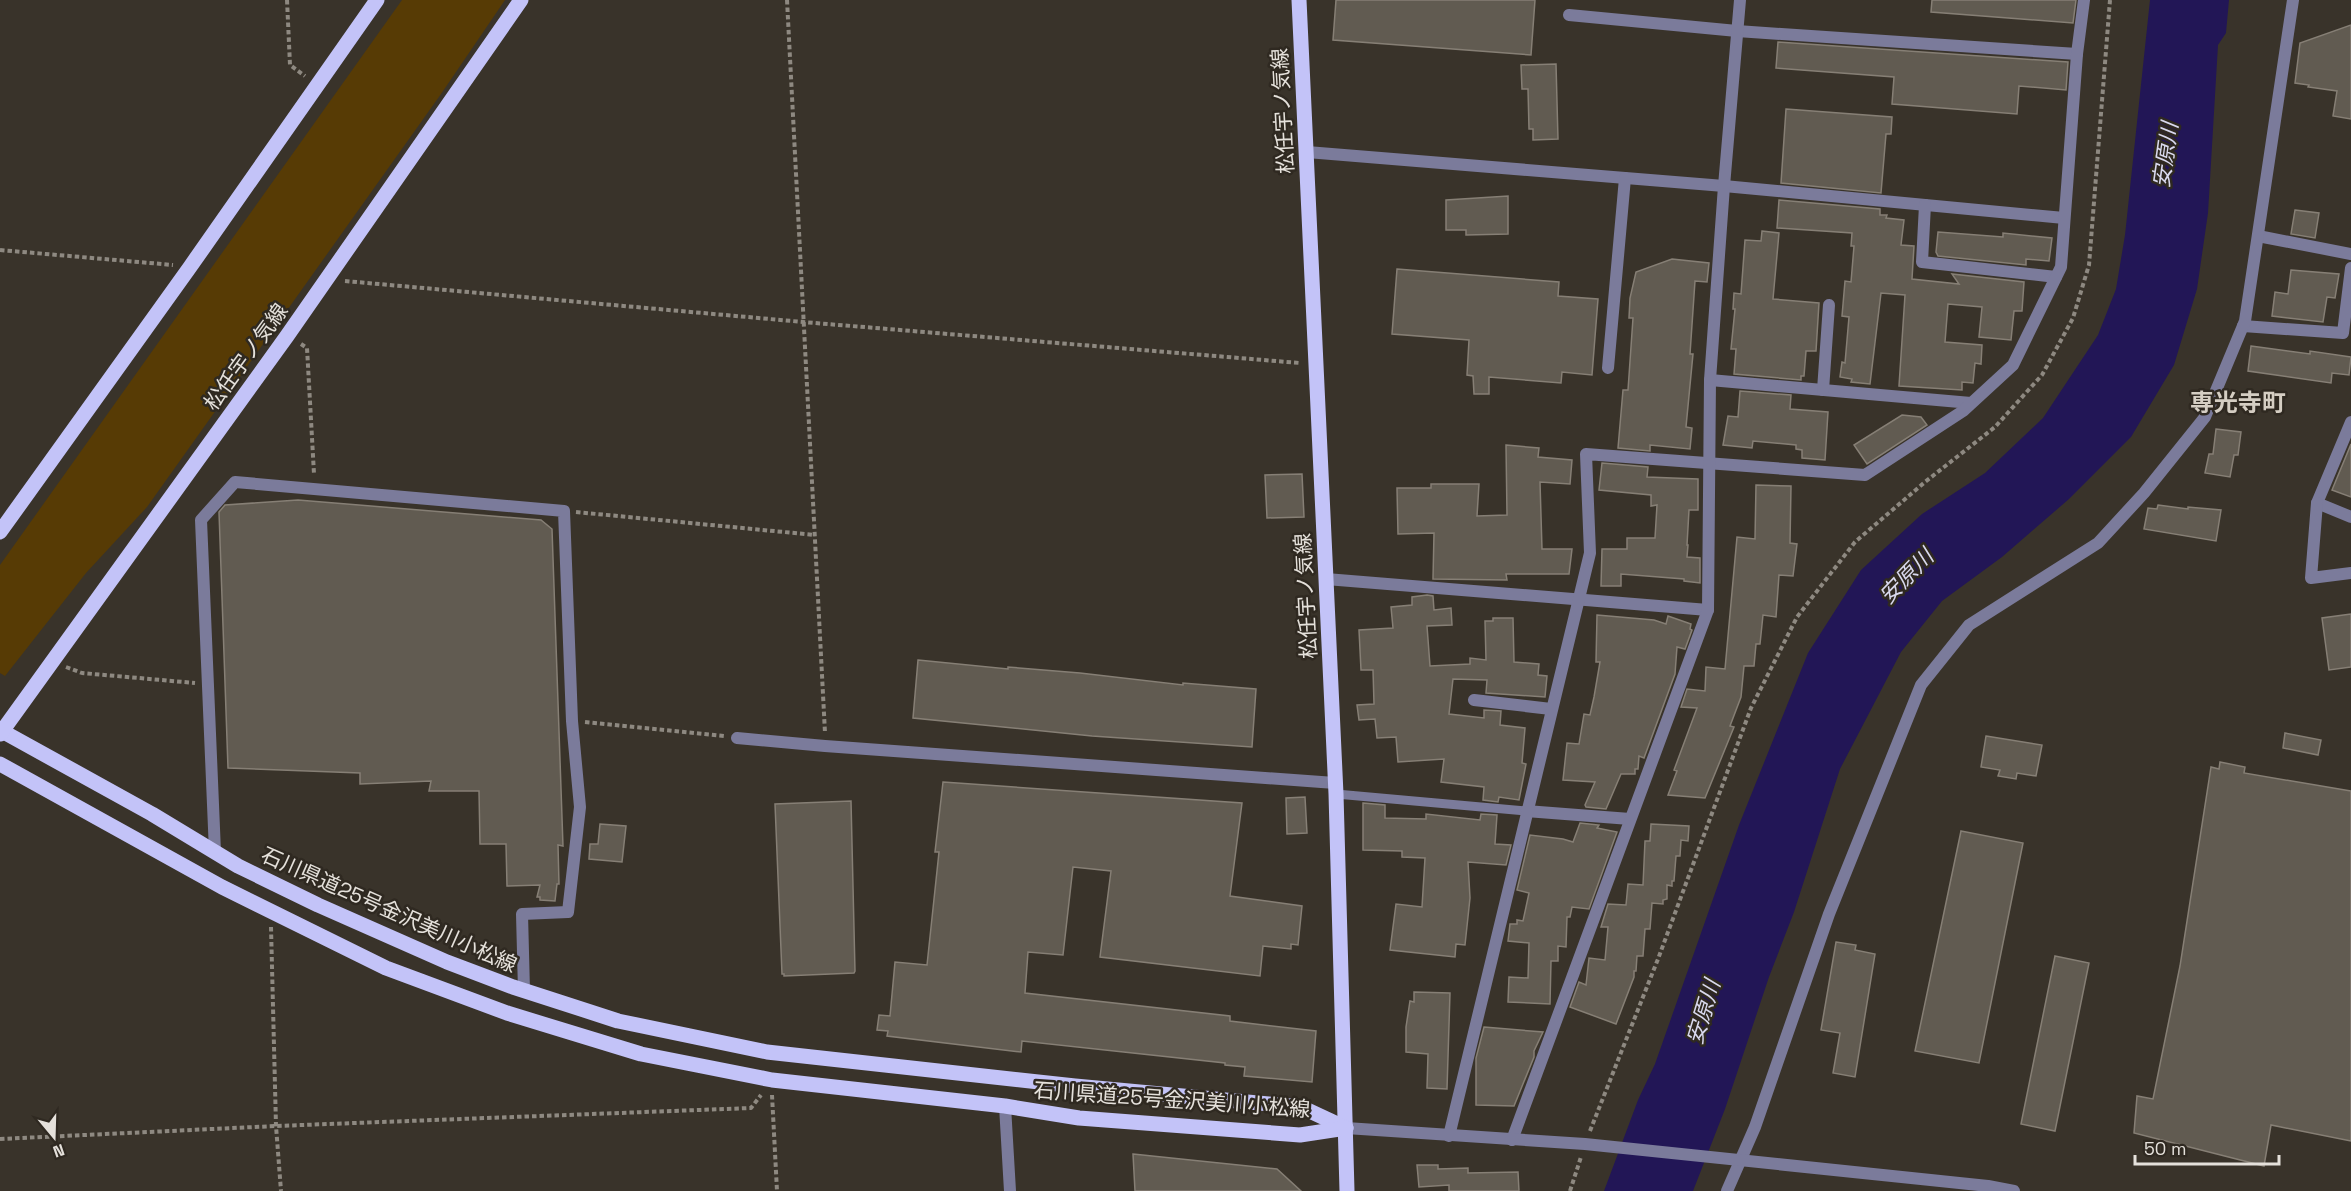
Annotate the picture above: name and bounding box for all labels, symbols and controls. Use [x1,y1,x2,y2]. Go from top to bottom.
street label: 松任宇ノ気線 [1266,47,1299,175]
water label: 安原川 [2147,118,2184,190]
street label: 松任宇ノ気線 [198,298,294,416]
district label: 専光寺町 [2190,387,2286,418]
street label: 松任宇ノ気線 [1289,532,1322,660]
water label: 安原川 [1873,541,1940,609]
street label: 石川県道25号金沢美川小松線 [257,841,521,978]
water label: 安原川 [1680,974,1727,1048]
street label: 石川県道25号金沢美川小松線 [1033,1076,1311,1123]
north arrow [24,1107,84,1167]
scale bar [2135,1128,2279,1166]
text: 50 m [2144,1137,2186,1160]
text: N [50,1139,67,1162]

